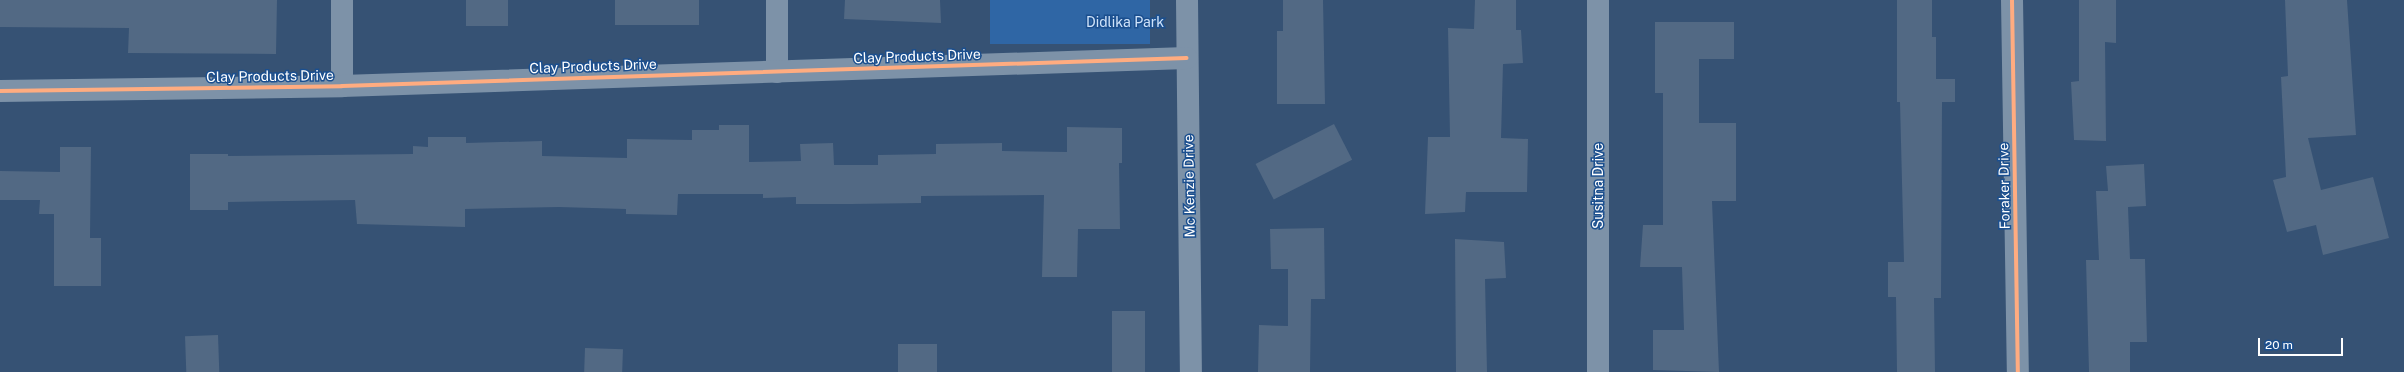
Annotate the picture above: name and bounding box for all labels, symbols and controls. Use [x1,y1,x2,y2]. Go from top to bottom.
park label: Didlika Park [1086,14,1164,30]
street label: Clay Products Drive [853,45,981,67]
street label: Clay Products Drive [529,55,657,77]
street label: Clay Products Drive [206,66,334,86]
street label: Mc Kenzie Drive [1180,134,1198,238]
street label: Foraker Drive [1995,142,2013,230]
street label: Susitna Drive [1590,143,1606,229]
scale bar [2260,330,2345,356]
text: 20 m [2265,338,2293,352]

